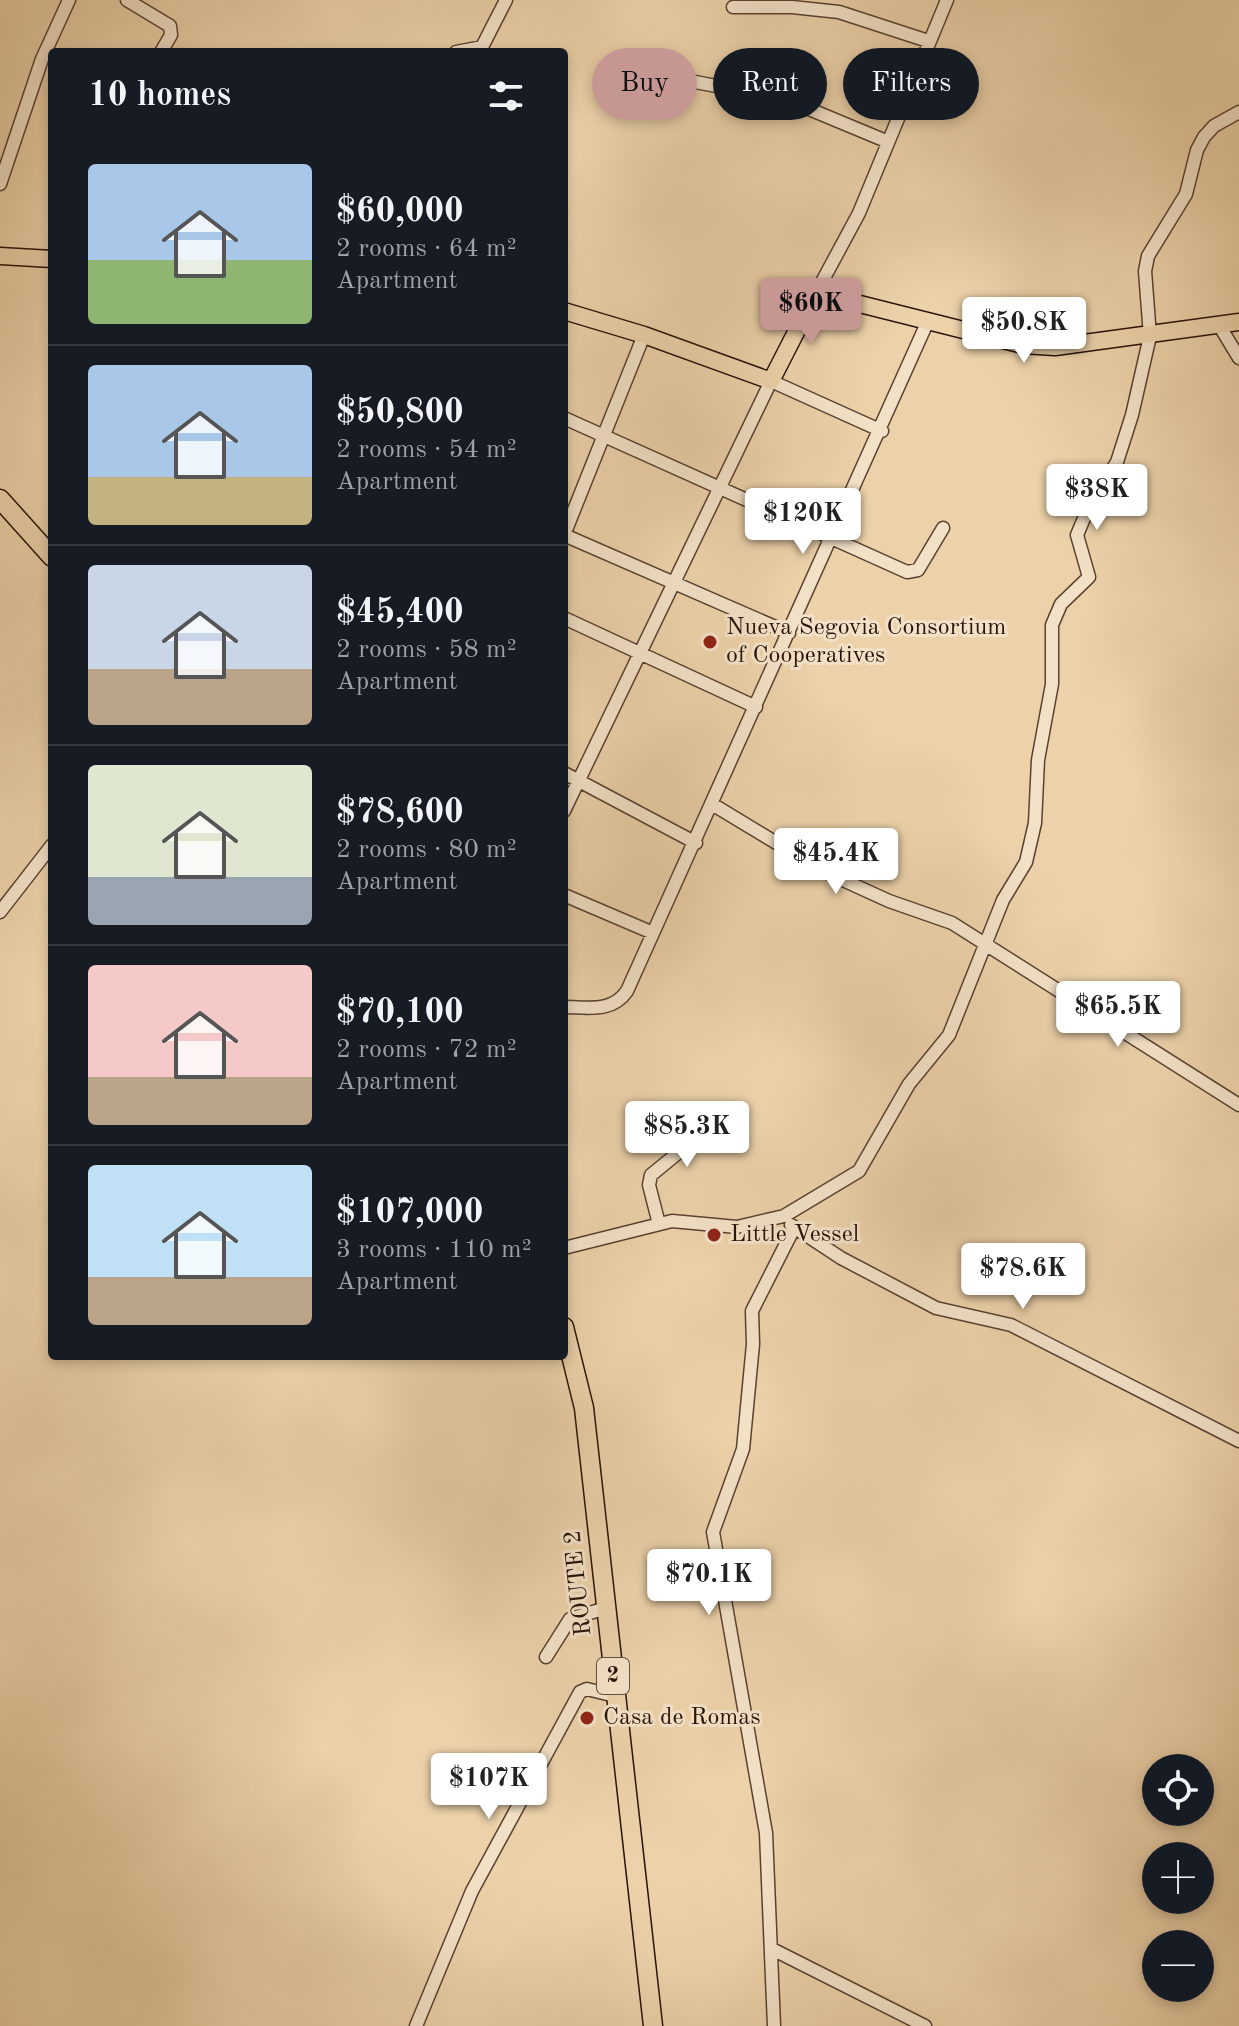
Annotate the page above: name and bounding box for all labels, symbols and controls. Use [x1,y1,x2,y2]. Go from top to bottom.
chip: Buy [592,48,697,120]
chip: Rent [713,48,827,120]
chip: Filters [843,48,979,120]
icon: filters [484,74,528,118]
text: 10 homes [88,79,231,113]
text: $60,000 [336,195,464,229]
icon: home [152,196,248,292]
text: 2 rooms · 64 m² [336,236,517,262]
text: Apartment [336,268,458,294]
pin: $60K [764,278,858,346]
text: $60K [778,291,844,317]
pin: $50.8K [959,297,1089,365]
text: $50.8K [980,310,1068,336]
text: $50,800 [336,396,464,430]
icon: home [152,397,248,493]
text: 2 rooms · 54 m² [336,437,517,463]
pin: $38K [1050,464,1144,532]
text: Apartment [336,469,458,495]
text: $38K [1064,477,1130,503]
pin: $120K [747,488,859,556]
text: $120K [763,501,843,527]
text: $45,400 [336,596,464,630]
icon: home [152,597,248,693]
place label: Nueva Segovia Consortium of Cooperatives [726,616,1006,668]
marker: Nueva Segovia Consortium of Cooperatives [701,633,719,651]
text: 2 rooms · 58 m² [336,637,517,663]
text: Apartment [336,669,458,695]
text: $78,600 [336,796,464,830]
icon: home [152,797,248,893]
pin: $45.4K [771,828,901,896]
text: 2 rooms · 80 m² [336,837,517,863]
text: $45.4K [792,841,880,867]
text: Apartment [336,869,458,895]
pin: $65.5K [1053,981,1183,1049]
text: $65.5K [1074,994,1162,1020]
text: $70,100 [336,996,464,1030]
icon: home [152,997,248,1093]
text: 2 rooms · 72 m² [336,1037,517,1063]
text: Apartment [336,1069,458,1095]
pin: $85.3K [622,1101,752,1169]
text: $85.3K [643,1114,731,1140]
text: $107,000 [336,1196,484,1230]
icon: home [152,1197,248,1293]
place label: Little Vessel [730,1223,859,1247]
marker: Little Vessel [705,1226,723,1244]
text: 3 rooms · 110 m² [336,1237,532,1263]
pin: $78.6K [958,1243,1088,1311]
text: $78.6K [979,1256,1067,1282]
text: Apartment [336,1269,458,1295]
street label: ROUTE 2 [562,1529,596,1637]
pin: $70.1K [644,1549,774,1617]
text: $70.1K [665,1562,753,1588]
road number: 2 [597,1658,629,1694]
place label: Casa de Romas [603,1706,761,1730]
marker: Casa de Romas [578,1709,596,1727]
pin: $107K [433,1753,545,1821]
map controls [1142,1754,1214,2002]
button: locate [1142,1754,1214,1826]
text: $107K [449,1766,529,1792]
button: + [1142,1842,1214,1914]
button: − [1142,1930,1214,2002]

